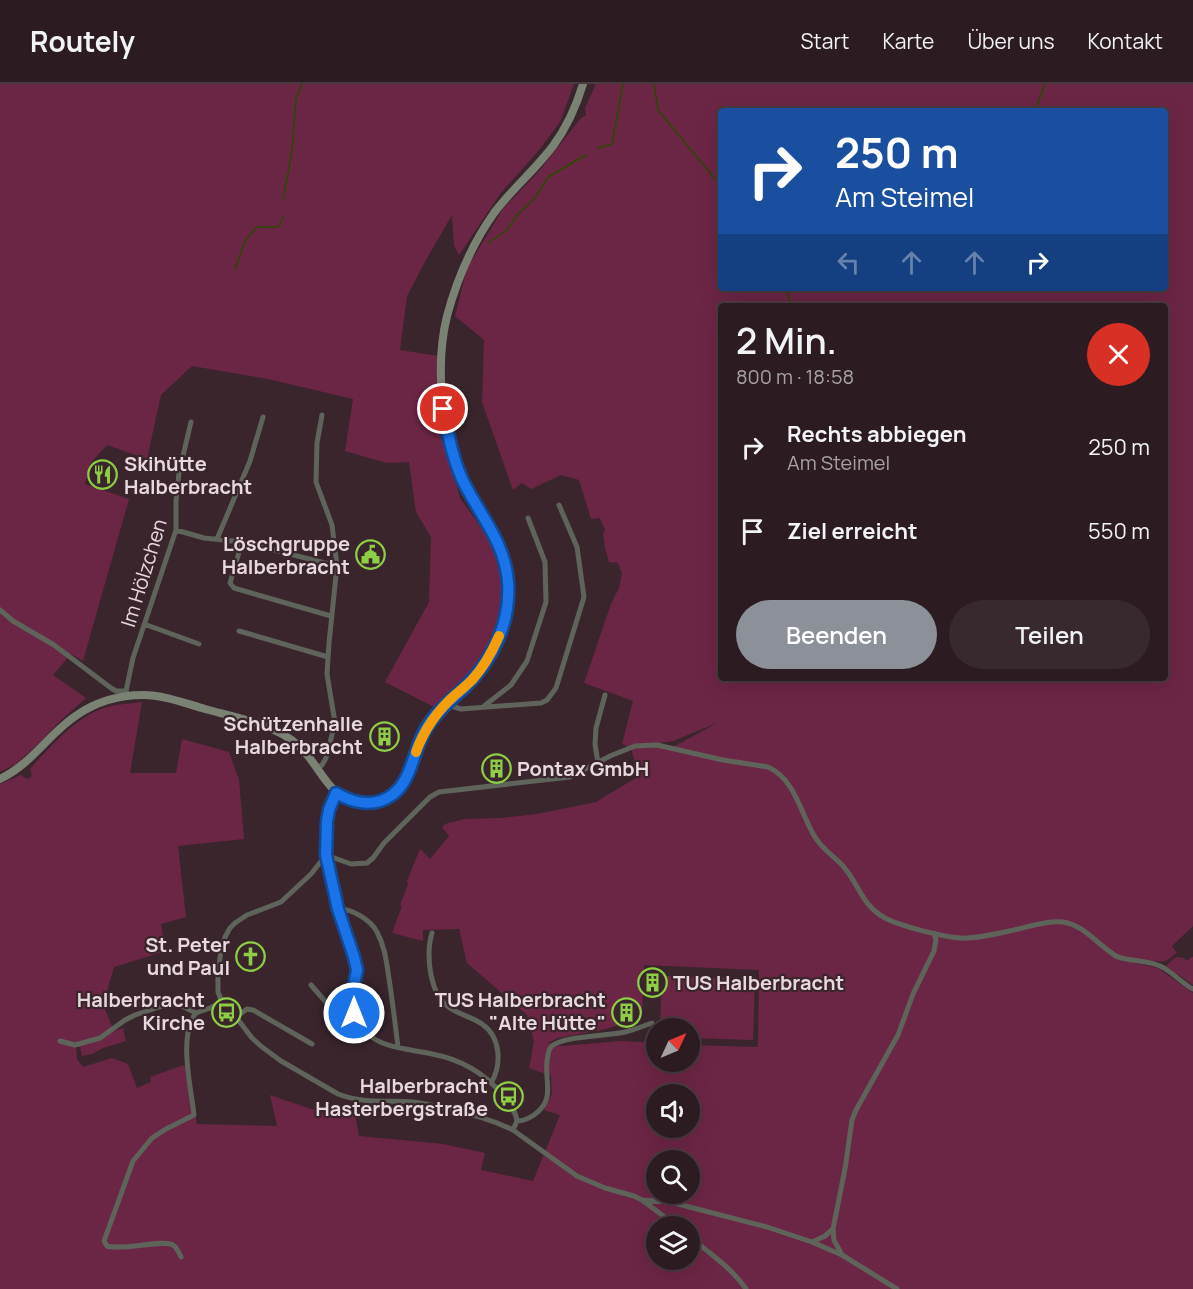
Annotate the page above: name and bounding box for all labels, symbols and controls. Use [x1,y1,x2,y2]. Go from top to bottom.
text: Routely [30,22,135,60]
text: Start [800,27,849,55]
text: Karte [882,27,934,55]
text: Über uns [967,27,1055,55]
text: Kontakt [1088,27,1163,55]
text: 250 m [835,123,958,181]
icon: right [736,132,814,210]
text: Am Steimel [835,178,974,215]
icon: left [832,246,865,279]
icon: ahead [895,246,928,279]
icon: ahead [958,246,991,279]
icon: right [1021,246,1054,279]
text: 2 Min. [736,316,837,365]
button: close [1087,323,1150,386]
text: 800 m · 18:58 [736,363,854,390]
pin [417,383,468,434]
icon: arrive [426,392,459,425]
text: Rechts abbiegen [787,419,966,449]
icon: right [736,431,769,464]
text: 250 m [1088,432,1150,462]
text: Am Steimel [787,449,890,476]
place label: Skihütte Halberbracht [124,450,252,500]
restaurant icon: Skihütte Halberbracht [87,459,119,491]
street label: Im Hölzchen [114,515,173,630]
icon: arrive [736,515,769,548]
text: Ziel erreicht [787,516,918,546]
text: 550 m [1088,516,1150,546]
place label: Löschgruppe Halberbracht [222,530,350,580]
public building icon: Löschgruppe Halberbracht [355,539,387,571]
button: Beenden [736,600,937,669]
button: Teilen [949,600,1150,669]
place label: Schützenhalle Halberbracht [223,710,363,760]
building icon: Schützenhalle Halberbracht [368,720,400,752]
building icon: Pontax GmbH [480,753,512,785]
place label: Pontax GmbH [517,755,649,782]
place label: St. Peter und Paul [145,931,230,981]
church icon: St. Peter und Paul [235,940,267,972]
building icon: TUS Halberbracht [636,967,668,999]
place label: TUS Halberbracht [673,969,844,996]
position arrow [322,981,386,1045]
place label: Halberbracht Kirche [77,986,205,1036]
place label: TUS Halberbracht "Alte Hütte" [435,986,606,1036]
bus stop icon: Halberbracht Kirche [210,996,242,1028]
building icon: TUS Halberbracht "Alte Hütte" [611,996,643,1028]
north arrow [646,1018,700,1072]
map controls [646,1018,700,1270]
place label: Halberbracht Hasterbergstraße [315,1072,488,1122]
bus stop icon: Halberbracht Hasterbergstraße [493,1081,525,1113]
button: sound [646,1084,700,1138]
button: search [646,1150,700,1204]
button: layers [646,1216,700,1270]

